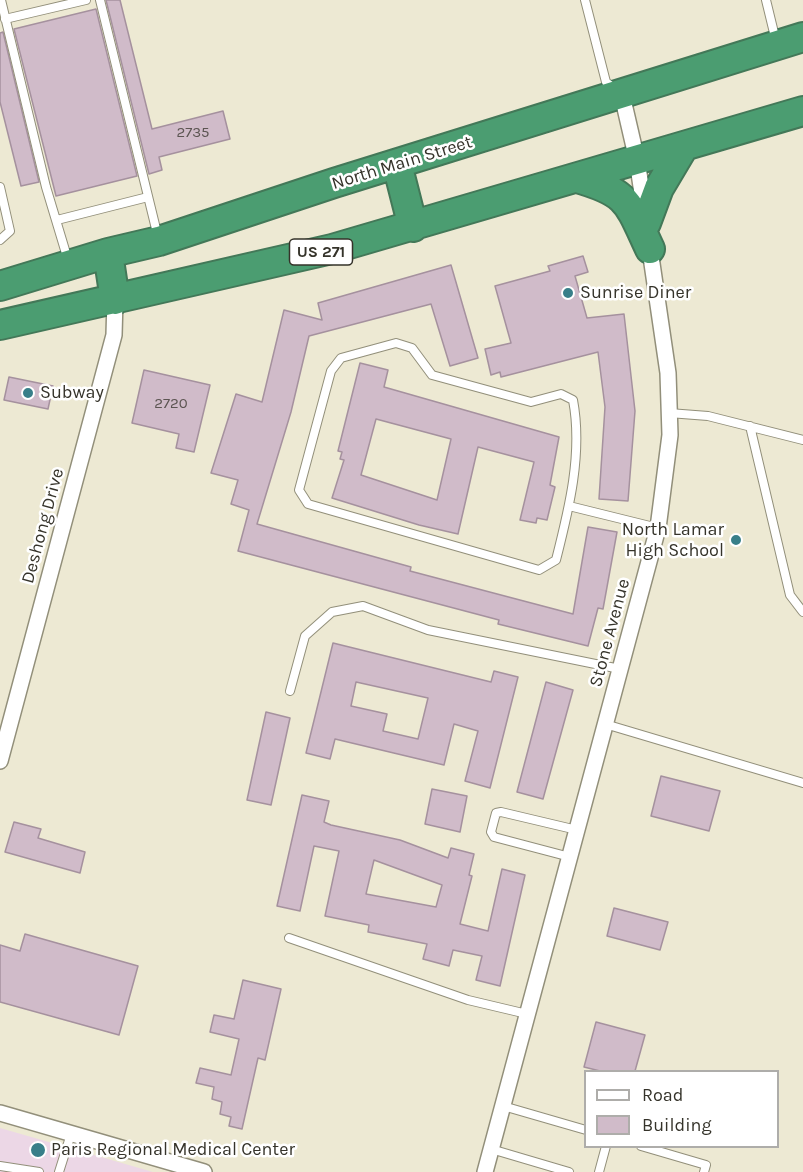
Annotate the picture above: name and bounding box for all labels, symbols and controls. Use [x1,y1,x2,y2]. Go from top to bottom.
house number: 2735 [176,124,210,142]
street label: North Main Street [329,131,475,195]
road number: US 271 [290,239,352,265]
place label: Sunrise Diner [580,282,691,304]
marker: Sunrise Diner [561,286,575,300]
place label: Subway [40,382,104,404]
marker: Subway [21,386,35,400]
house number: 2720 [154,395,188,413]
street label: Deshong Drive [17,466,69,586]
place label: North Lamar High School [622,519,724,562]
marker: North Lamar High School [729,533,743,547]
street label: Stone Avenue [585,577,635,689]
legend [584,1070,779,1148]
text: Road [642,1084,683,1106]
text: Building [642,1114,712,1136]
place label: Paris Regional Medical Center [51,1139,295,1161]
marker: Paris Regional Medical Center [29,1141,47,1159]

